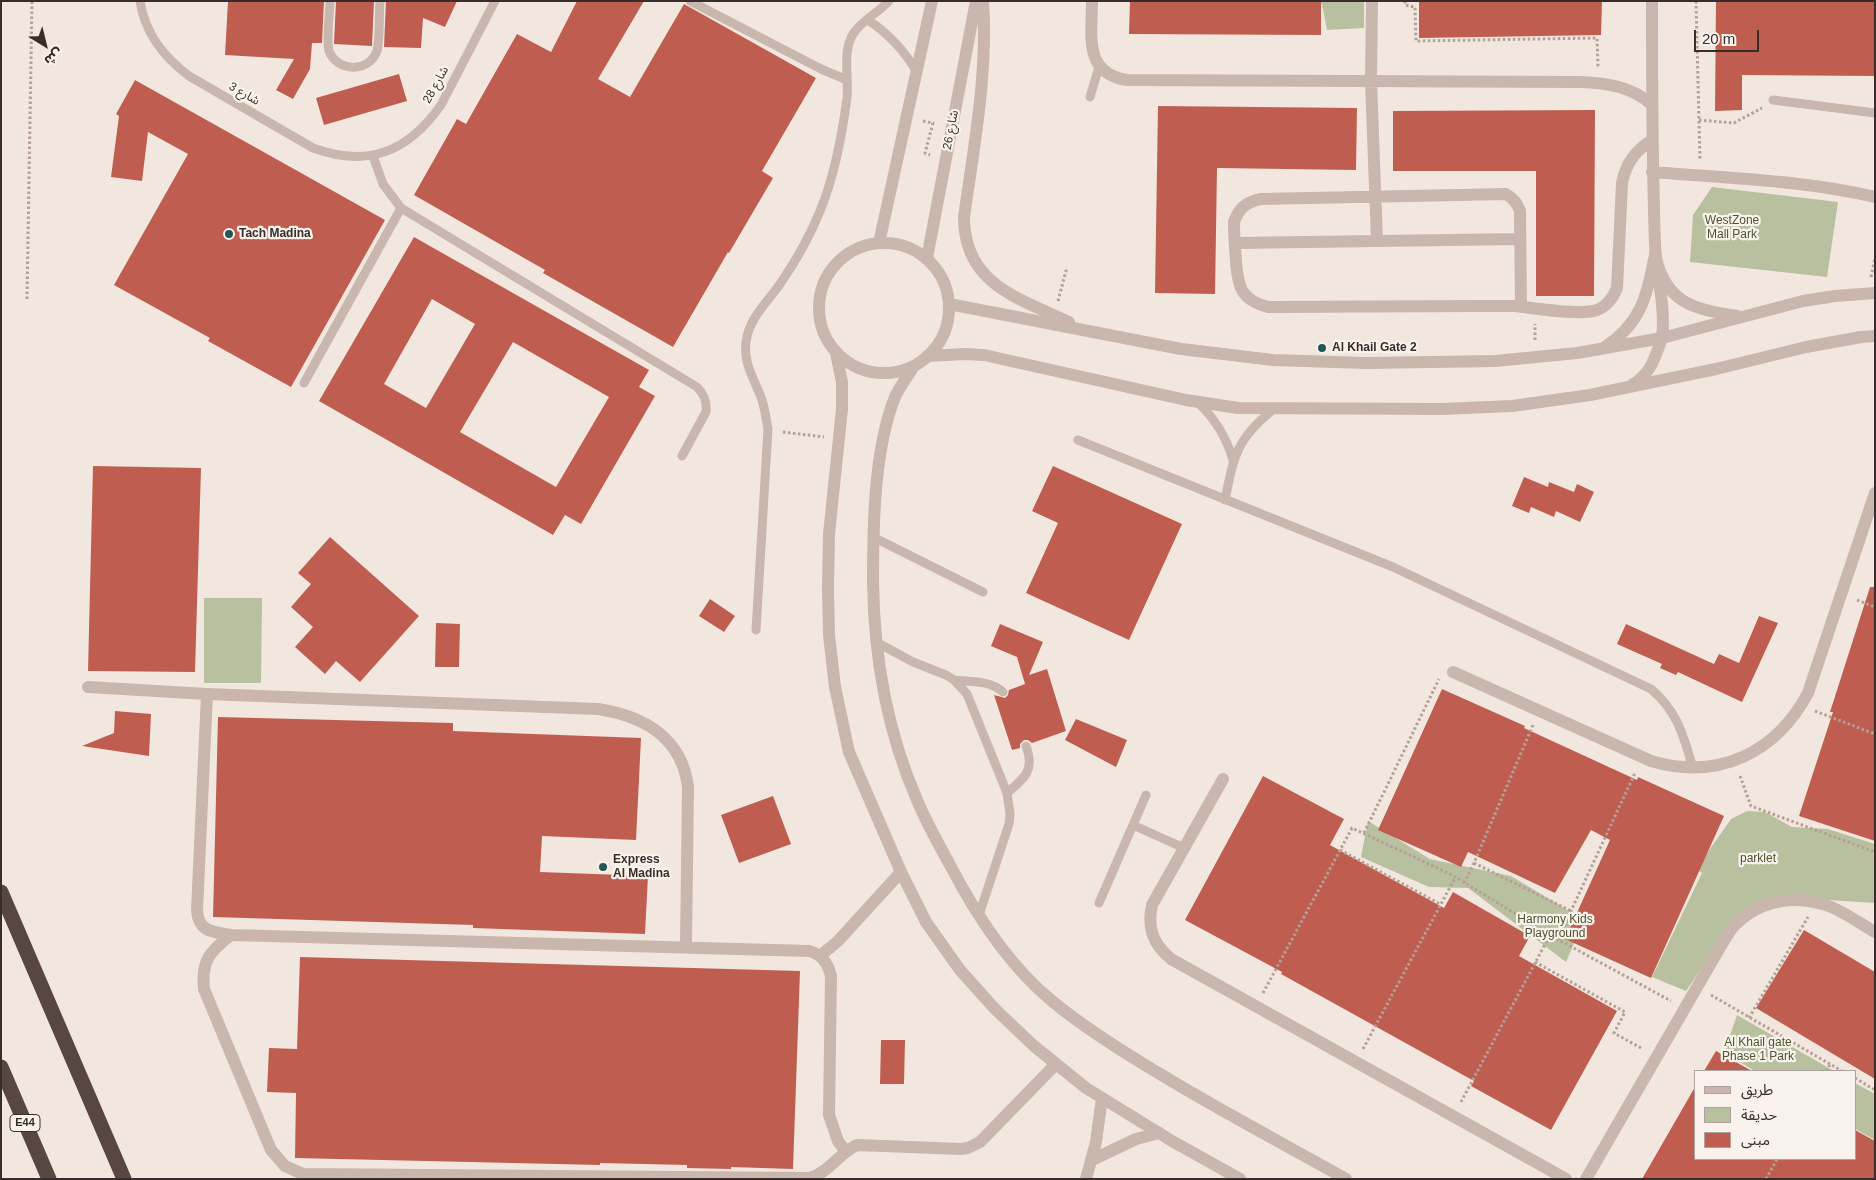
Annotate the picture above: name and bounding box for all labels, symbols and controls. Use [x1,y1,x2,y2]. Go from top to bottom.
north arrow [20,20,70,70]
scale bar [1696,20,1761,52]
text: 20 m [1702,30,1735,47]
text: ش [41,45,66,69]
street label: شارع 28 [420,64,452,106]
street label: شارع 3 [226,79,262,109]
street label: شارع 26 [940,109,962,151]
park label: WestZone Mall Park [1705,214,1759,242]
place label: Tach Madina [239,227,311,241]
marker: Tach Madina [223,228,235,240]
place label: Al Khail Gate 2 [1332,341,1417,355]
marker: Al Khail Gate 2 [1316,342,1328,354]
park label: parklet [1740,852,1776,866]
place label: Express Al Madina [613,853,670,881]
marker: Express Al Madina [597,861,609,873]
park label: Harmony Kids Playground [1517,913,1593,941]
park label: Al Khail gate Phase 1 Park [1722,1036,1794,1064]
legend [1694,1070,1856,1160]
text: طريق [1741,1081,1773,1098]
text: حديقة [1741,1106,1777,1123]
road number: E44 [10,1114,40,1132]
text: مبنى [1741,1131,1770,1148]

